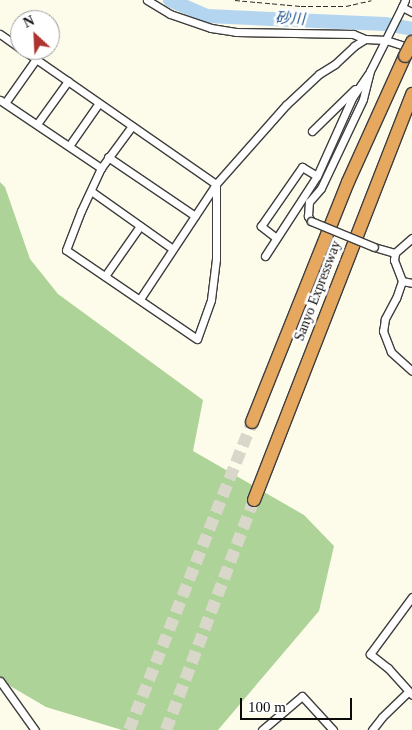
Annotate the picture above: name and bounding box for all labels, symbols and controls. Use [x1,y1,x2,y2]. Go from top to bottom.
water label: 砂川 [275,9,305,29]
north arrow [10,10,60,60]
text: N [21,13,37,31]
street label: Sanyo Expressway [291,238,345,344]
scale bar [242,688,354,720]
text: 100 m [248,699,286,715]

